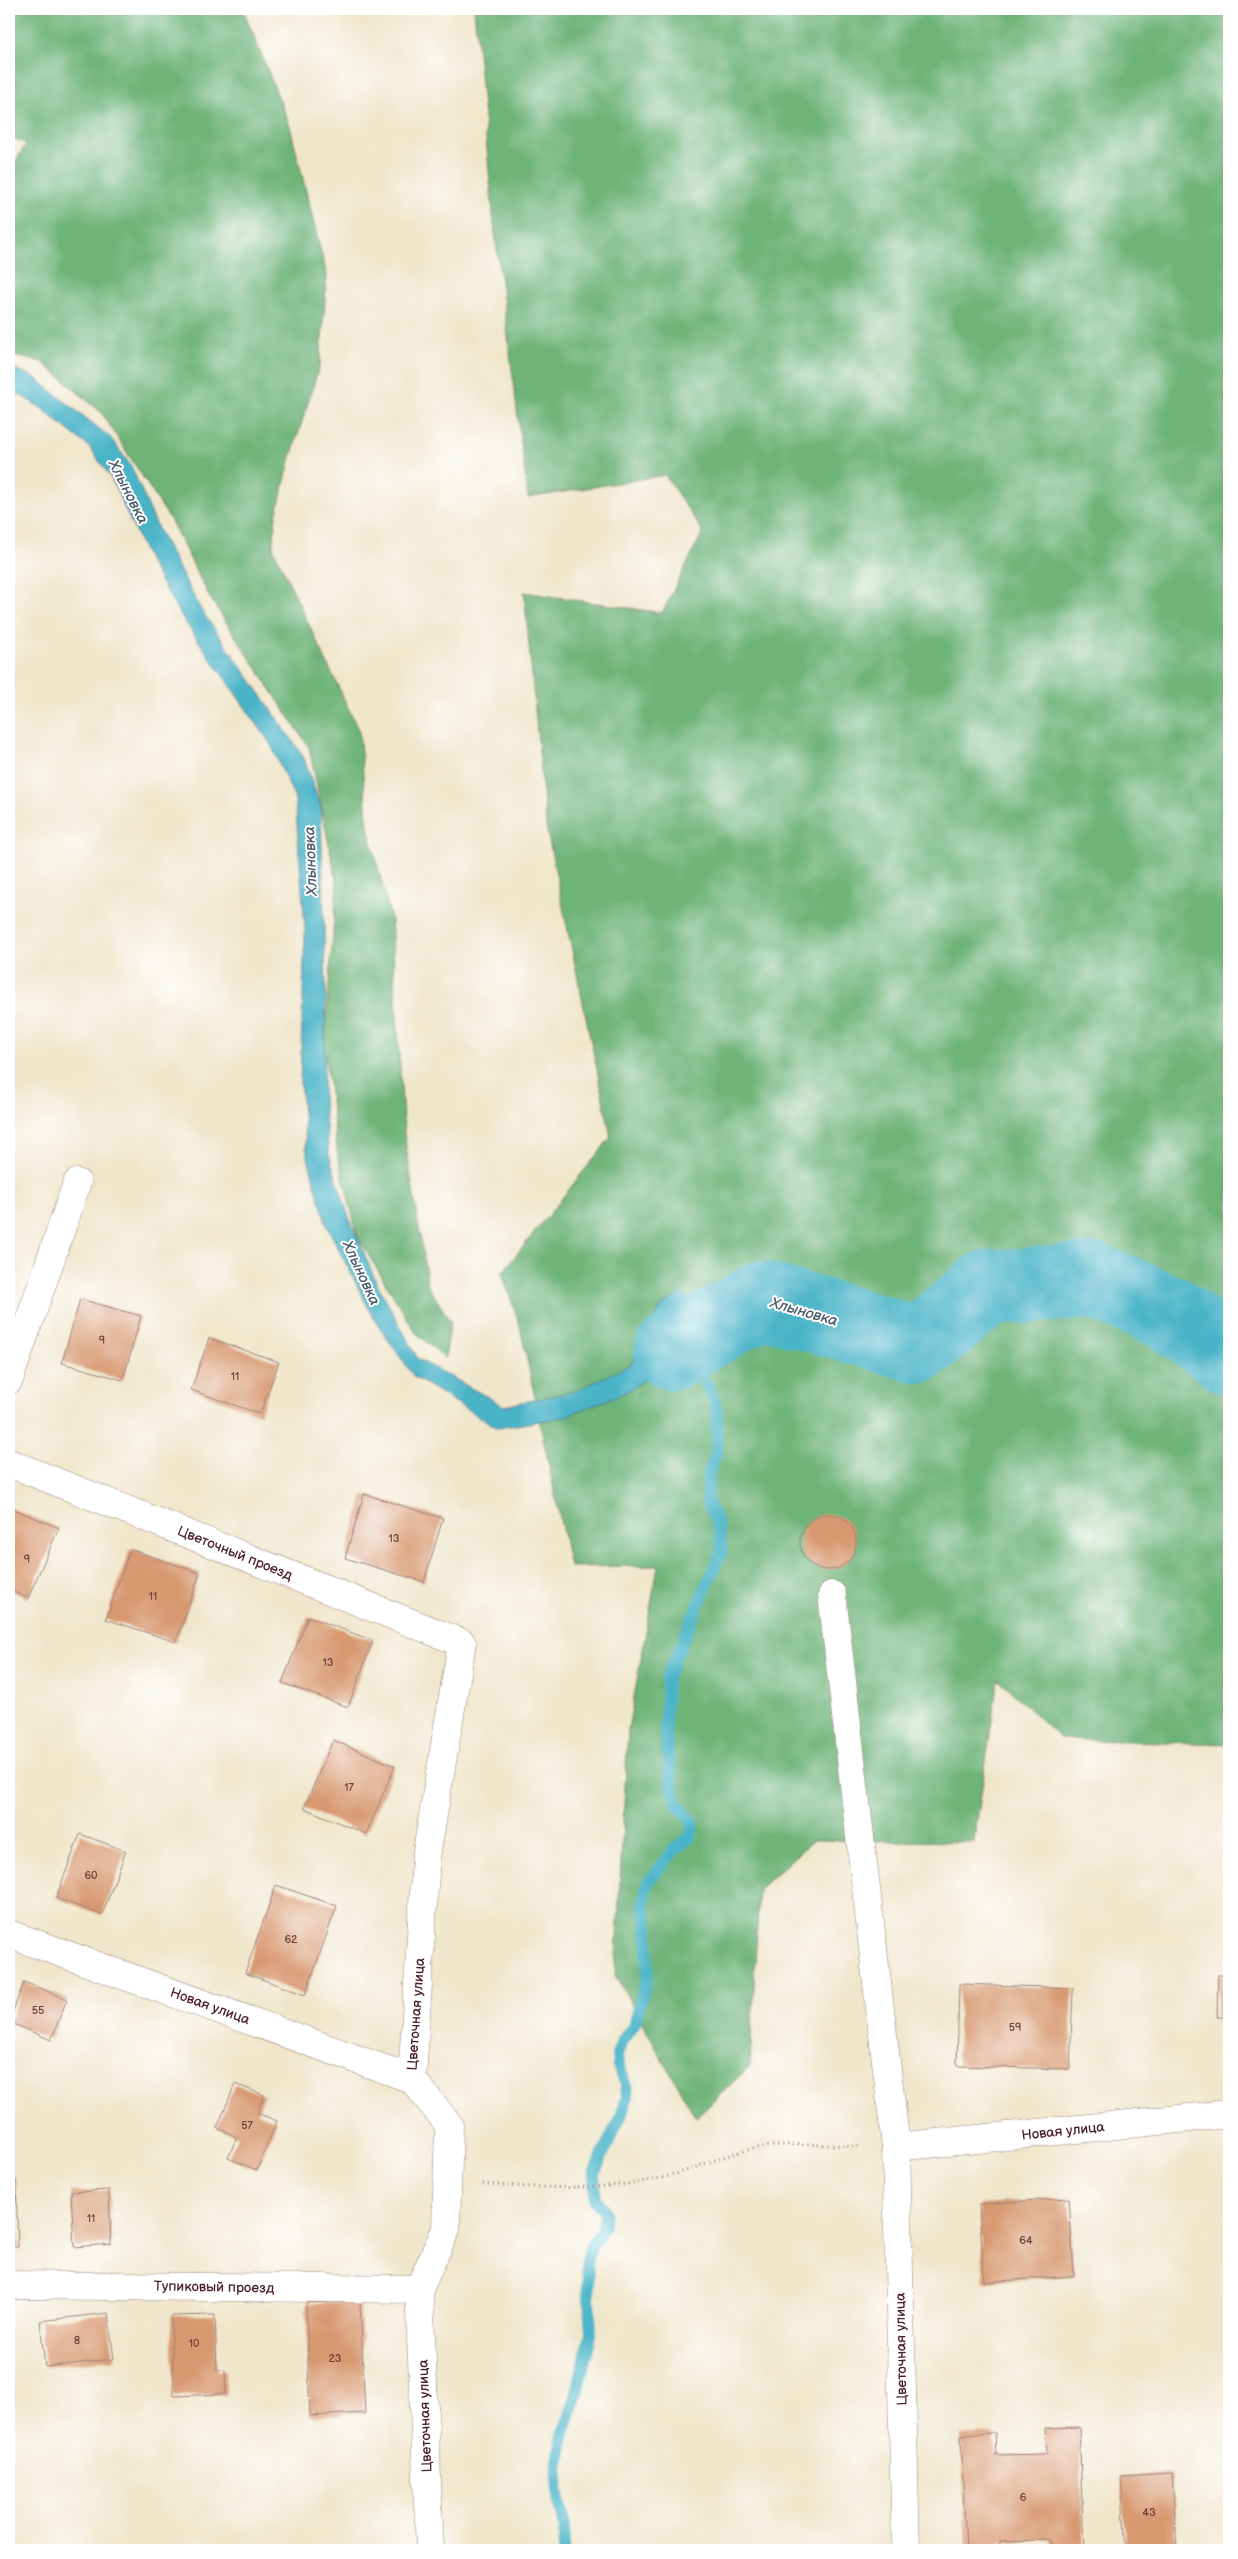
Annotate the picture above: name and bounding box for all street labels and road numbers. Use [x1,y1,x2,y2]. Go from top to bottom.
street label: Цветочный проезд [175,1522,296,1584]
street label: Цветочная улица [404,1956,428,2071]
street label: Новая улица [168,1984,253,2029]
street label: Новая улица [1021,2118,1106,2144]
street label: Тупиковый проезд [154,2277,275,2297]
street label: Цветочная улица [892,2292,910,2406]
street label: Цветочная улица [415,2358,435,2473]

